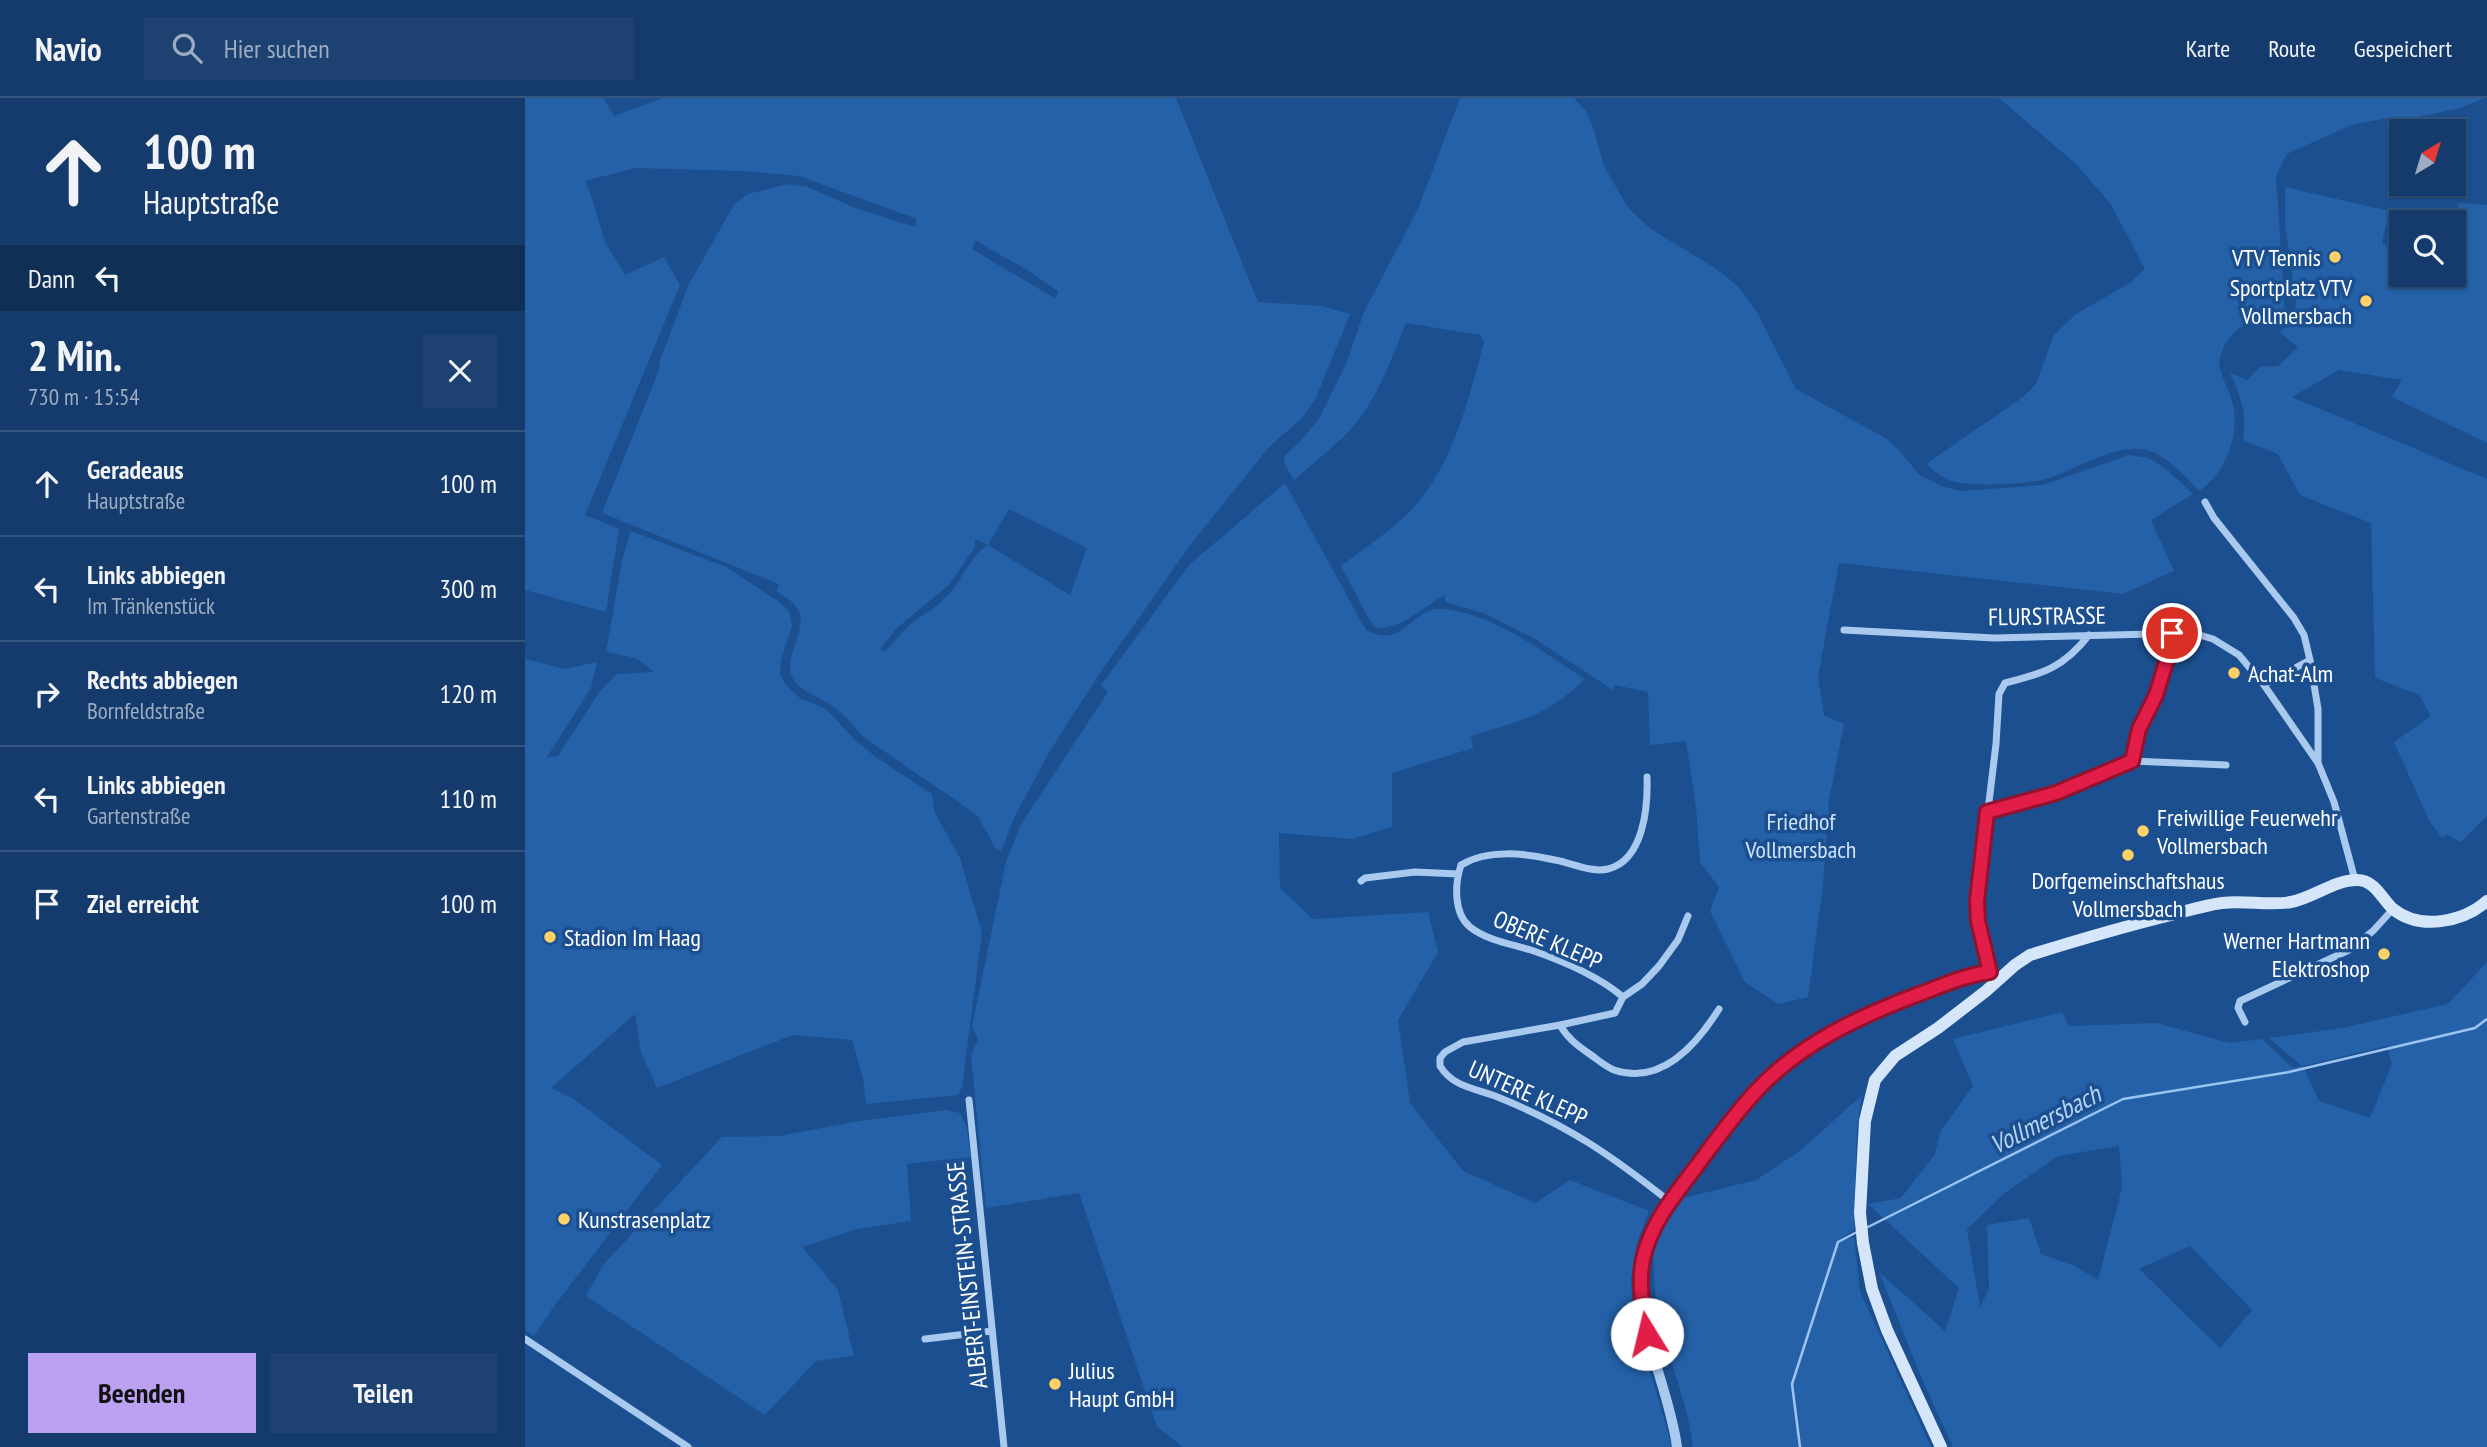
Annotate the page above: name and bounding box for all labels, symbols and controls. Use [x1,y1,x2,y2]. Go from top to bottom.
search box [144,17,634,80]
text: Navio [35,27,102,70]
icon: search [168,29,206,67]
text: Hier suchen [224,32,330,65]
text: Karte [2186,33,2230,64]
text: Route [2268,33,2316,64]
text: Gespeichert [2354,33,2452,64]
text: 100 m [143,119,256,183]
north arrow [2389,119,2466,196]
map controls [2389,119,2466,287]
icon: ahead [28,126,119,217]
text: Hauptstraße [143,181,280,223]
button: search [2389,210,2466,287]
place label: VTV Tennis [2231,242,2321,273]
marker: VTV Tennis [2327,249,2343,265]
icon: left [89,259,127,297]
text: Dann [28,262,75,295]
place label: Sportplatz VTV Vollmersbach [2230,272,2353,331]
marker: Sportplatz VTV Vollmersbach [2358,293,2374,309]
text: 2 Min. [28,328,122,383]
button: close [423,334,497,408]
text: 730 m · 15:54 [28,382,140,411]
text: Geradeaus [87,453,184,486]
icon: ahead [28,465,66,503]
text: 100 m [439,467,497,500]
text: Hauptstraße [87,486,185,515]
text: Links abbiegen [87,558,226,591]
icon: left [28,570,66,608]
text: 300 m [439,572,497,605]
text: Im Tränkenstück [87,591,215,620]
street label: FLURSTRASSE [1988,599,2106,633]
pin [2142,603,2202,663]
icon: arrive [2153,614,2191,652]
place label: Achat-Alm [2248,658,2333,689]
text: Rechts abbiegen [87,663,238,696]
marker: Achat-Alm [2226,665,2242,681]
icon: right [28,675,66,713]
text: 120 m [439,677,497,710]
text: Bornfeldstraße [87,696,205,725]
text: Links abbiegen [87,768,226,801]
icon: left [28,780,66,818]
text: 110 m [439,782,497,815]
text: Gartenstraße [87,801,190,830]
place label: Freiwillige Feuerwehr Vollmersbach [2156,802,2338,861]
park label: Friedhof Vollmersbach [1745,806,1856,865]
marker: Freiwillige Feuerwehr Vollmersbach [2135,823,2151,839]
marker: Dorfgemeinschaftshaus Vollmersbach [2120,847,2136,863]
place label: Dorfgemeinschaftshaus Vollmersbach [2031,865,2225,924]
icon: arrive [28,885,66,923]
text: Ziel erreicht [87,887,199,920]
text: 100 m [439,887,497,920]
street label: OBERE KLEPP [1489,903,1607,977]
place label: Stadion Im Haag [564,922,701,953]
place label: Werner Hartmann Elektroshop [2224,925,2370,984]
marker: Stadion Im Haag [542,929,558,945]
marker: Werner Hartmann Elektroshop [2376,946,2392,962]
street label: UNTERE KLEPP [1464,1053,1593,1133]
water label: Vollmersbach [1984,1076,2107,1161]
street label: ALBERT-EINSTEIN-STRASSE [940,1160,994,1390]
place label: Kunstrasenplatz [578,1204,711,1235]
marker: Kunstrasenplatz [556,1211,572,1227]
position arrow [1610,1297,1684,1371]
button: Beenden [28,1353,256,1433]
button: Teilen [270,1353,497,1433]
place label: Julius Haupt GmbH [1068,1355,1175,1414]
marker: Julius Haupt GmbH [1047,1376,1063,1392]

